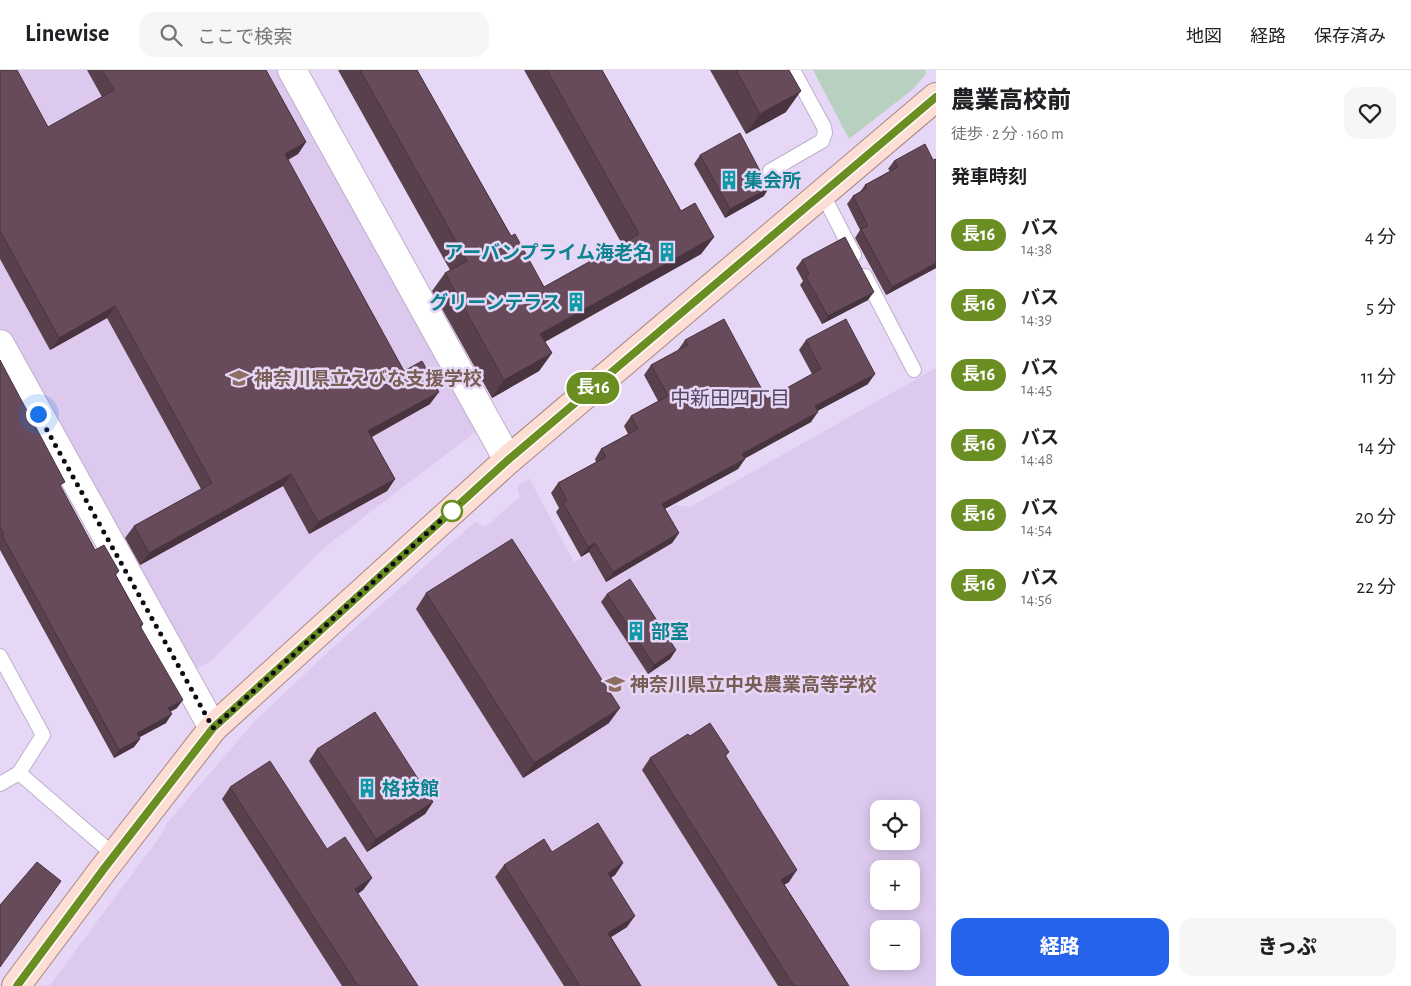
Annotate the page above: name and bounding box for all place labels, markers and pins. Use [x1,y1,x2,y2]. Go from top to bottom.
building icon: 集会所 [718,169,740,191]
place label: 集会所 [744,170,801,191]
building icon: アーバンプライム海老名 [656,241,678,263]
place label: アーバンプライム海老名 [444,242,652,263]
building icon: グリーンテラス [565,291,587,313]
place label: グリーンテラス [429,292,561,313]
school or university icon: 神奈川県立えびな支援学校 [228,367,250,389]
place label: 神奈川県立えびな支援学校 [254,368,482,389]
unlabelled marker [441,500,463,522]
building icon: 部室 [625,620,647,642]
place label: 部室 [651,622,689,642]
school or university icon: 神奈川県立中央農業高等学校 [604,673,626,695]
place label: 神奈川県立中央農業高等学校 [630,674,877,695]
building icon: 格技館 [356,777,378,799]
place label: 格技館 [382,778,439,799]

